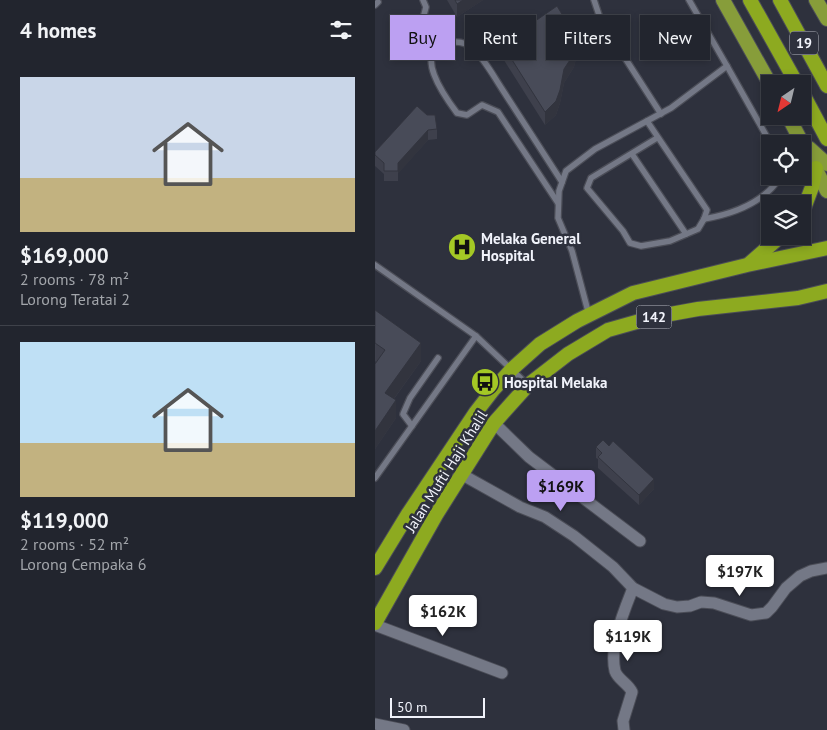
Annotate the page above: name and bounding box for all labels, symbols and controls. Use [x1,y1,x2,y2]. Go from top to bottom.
chip: Buy [390,15,455,60]
chip: Rent [465,15,536,60]
chip: Filters [546,15,630,60]
chip: New [640,15,710,60]
icon: filters [327,16,355,44]
text: 4 homes [20,17,96,44]
road number: 19 [790,32,818,54]
north arrow [761,75,811,125]
map controls [761,75,811,245]
icon: home [143,109,233,199]
button: locate [761,135,811,185]
button: layers [761,195,811,245]
place label: Melaka General Hospital [481,229,581,265]
hospital icon: Melaka General Hospital [447,232,477,262]
text: $169,000 [20,242,109,269]
text: 2 rooms · 78 m² [20,269,129,289]
text: Lorong Teratai 2 [20,289,130,309]
road number: 142 [637,306,671,328]
bus stop icon: Hospital Melaka [470,367,500,397]
place label: Hospital Melaka [504,373,607,392]
icon: home [143,375,233,465]
street label: Jalan Mufti Haji Khalil [400,406,492,536]
pin: $169K [526,470,596,512]
text: $169K [538,476,584,496]
text: $119,000 [20,507,109,534]
text: 2 rooms · 52 m² [20,534,129,554]
text: Lorong Cempaka 6 [20,554,146,574]
pin: $197K [705,554,775,597]
text: $197K [717,561,763,581]
pin: $162K [408,594,478,637]
text: $162K [420,601,466,621]
pin: $119K [593,620,663,662]
text: $119K [605,626,651,646]
scale bar [390,695,485,718]
text: 50 m [397,698,427,716]

